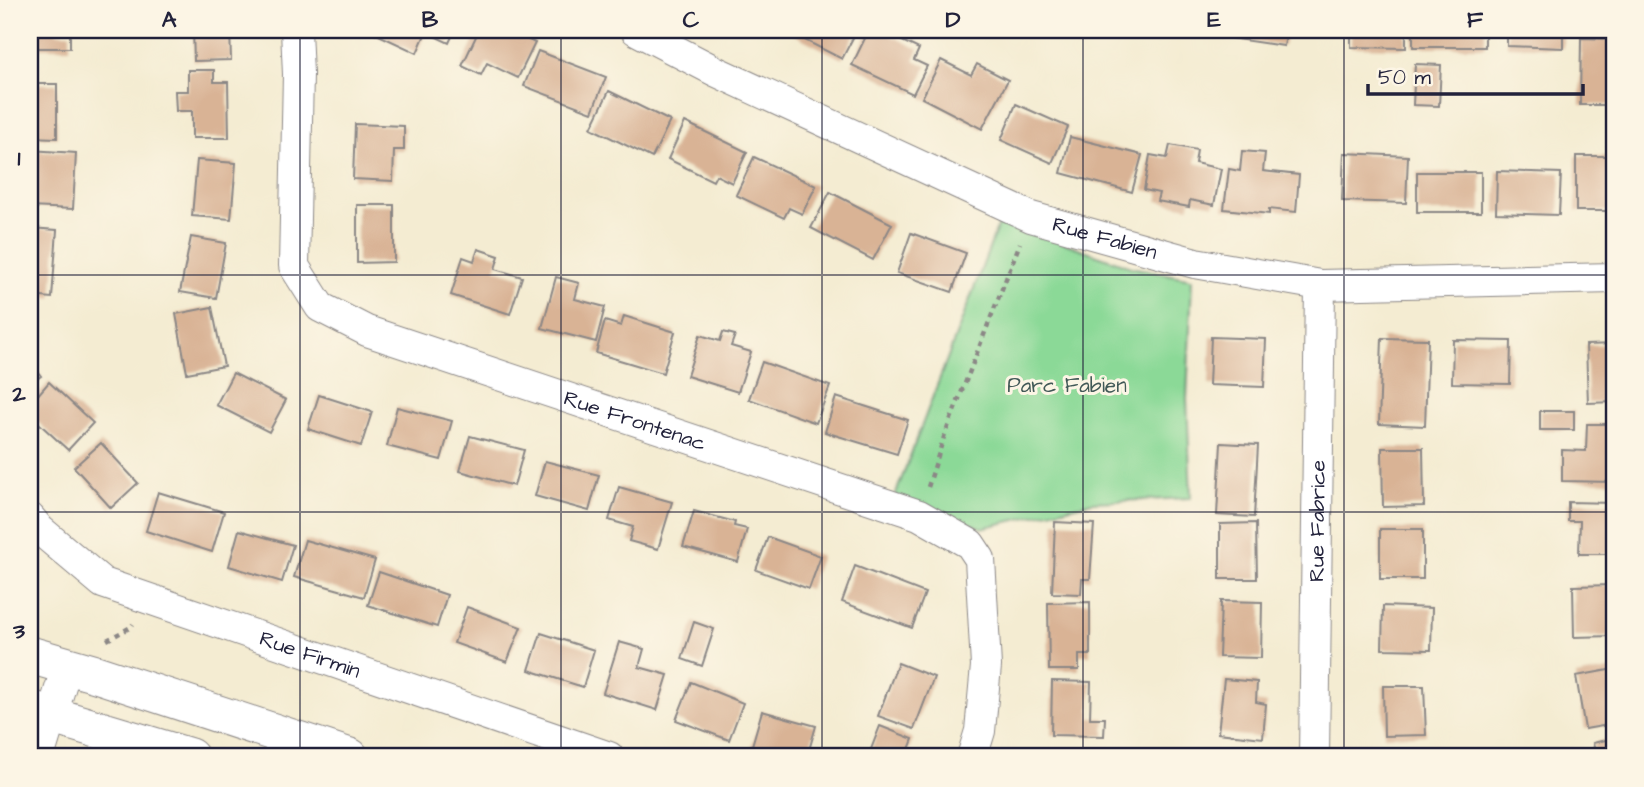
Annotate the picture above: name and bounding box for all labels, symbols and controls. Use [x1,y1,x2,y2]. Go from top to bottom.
text: A [162,4,177,36]
text: B [422,4,439,36]
text: C [683,4,700,36]
text: D [946,4,961,36]
text: E [1207,4,1221,36]
text: F [1467,4,1484,36]
scale bar [1368,52,1583,96]
text: 50 m [1378,63,1432,92]
text: 1 [18,142,21,174]
street label: Rue Fabien [1049,210,1161,267]
park label: Parc Fabien [1007,371,1127,400]
text: 2 [11,378,26,410]
street label: Rue Frontenac [560,384,710,458]
street label: Rue Fabrice [1302,460,1333,582]
text: 3 [12,615,25,647]
street label: Rue Firmin [256,624,364,685]

